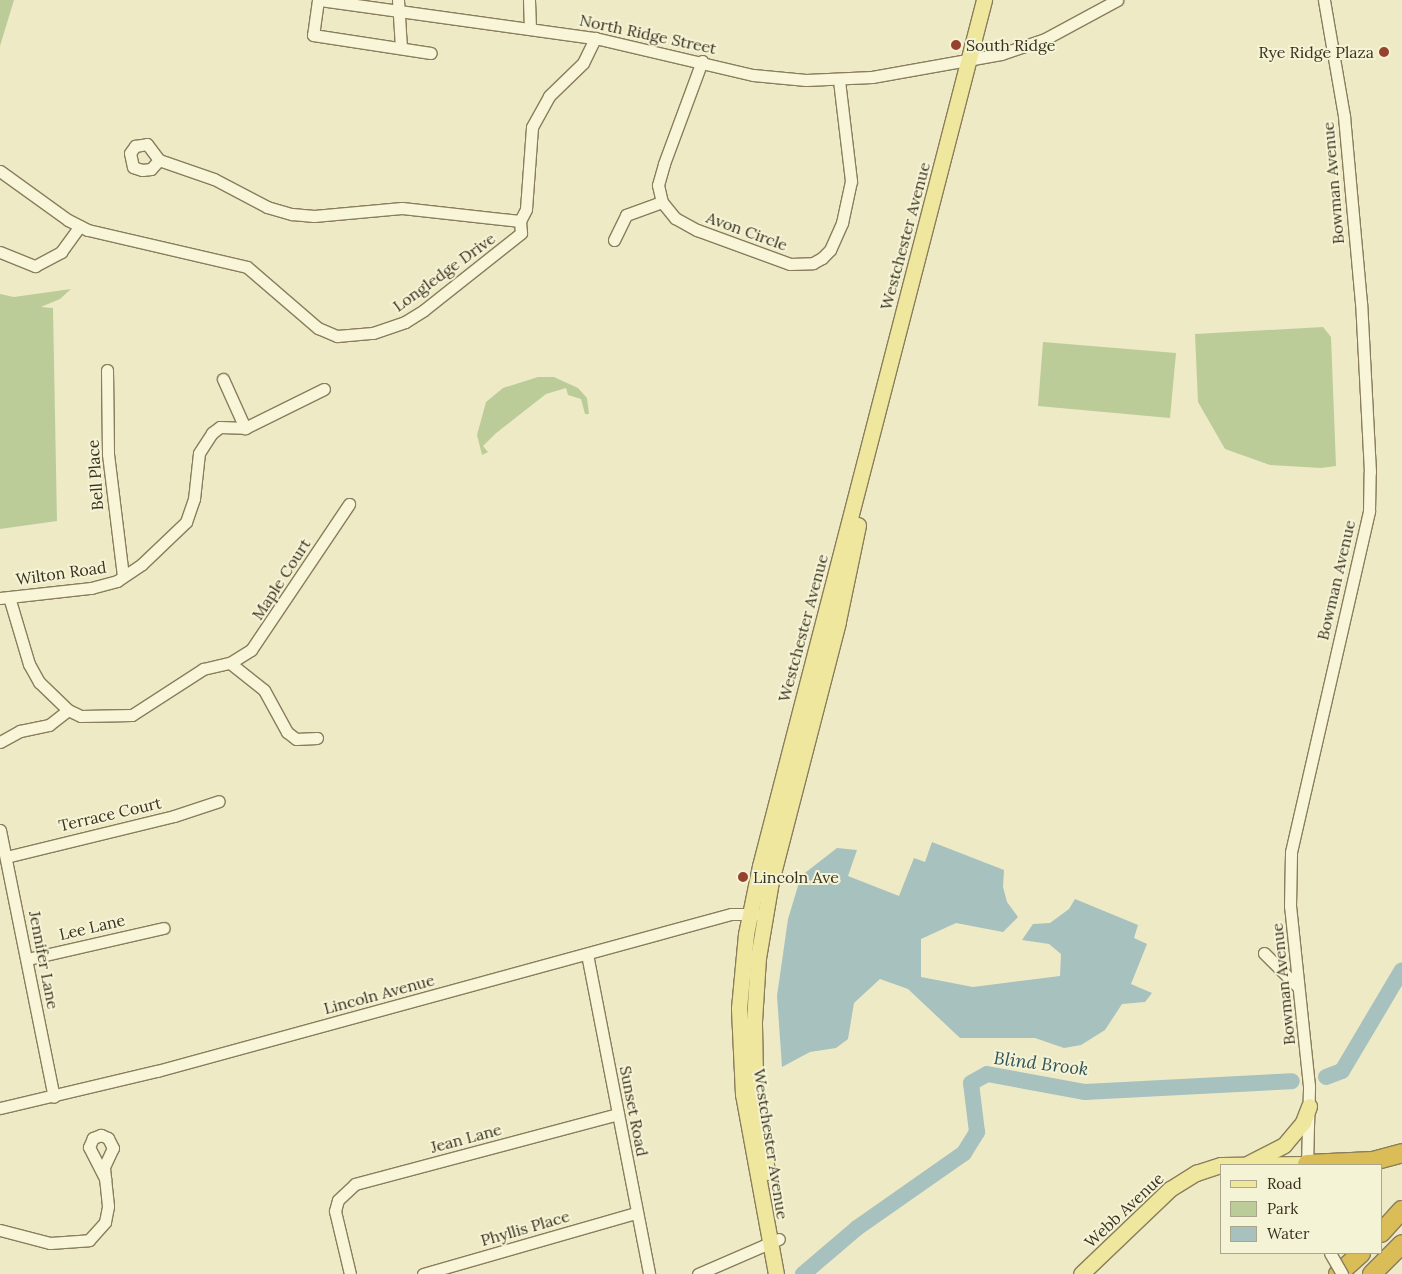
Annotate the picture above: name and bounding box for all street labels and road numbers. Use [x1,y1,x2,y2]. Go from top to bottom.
street label: North Ridge Street [578,10,718,58]
street label: Bowman Avenue [1318,121,1348,245]
street label: Westchester Avenue [876,160,934,312]
street label: Avon Circle [704,207,790,255]
street label: Longledge Drive [389,228,499,316]
street label: Bell Place [83,439,107,511]
street label: Bowman Avenue [1313,518,1359,642]
street label: Maple Court [248,535,314,623]
street label: Westchester Avenue [774,552,832,704]
street label: Wilton Road [15,557,107,589]
street label: Terrace Court [57,793,163,835]
street label: Jennifer Lane [25,909,63,1011]
street label: Lee Lane [57,910,127,944]
street label: Bowman Avenue [1267,922,1299,1046]
street label: Lincoln Avenue [322,970,436,1018]
street label: Sunset Road [616,1064,652,1158]
street label: Westchester Avenue [750,1067,792,1221]
street label: Jean Lane [428,1119,504,1157]
street label: Webb Avenue [1080,1169,1168,1251]
street label: Phyllis Place [478,1206,572,1250]

